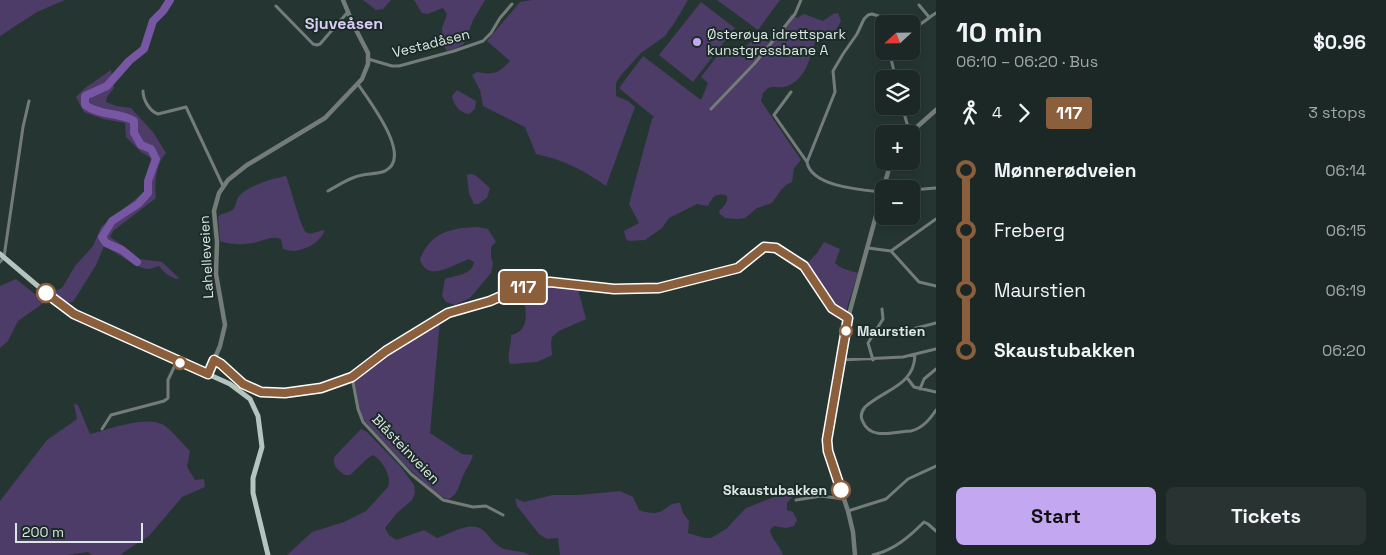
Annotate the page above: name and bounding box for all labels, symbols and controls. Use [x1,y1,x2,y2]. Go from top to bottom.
district label: Sjuveåsen [305,13,383,34]
text: 10 min [956,14,1043,50]
north arrow [875,15,920,60]
map controls [875,15,920,225]
street label: Vestadåsen [390,25,472,61]
place label: Østerøya idrettspark kunstgressbane A [707,25,846,59]
text: $0.96 [1313,30,1366,55]
marker: Østerøya idrettspark kunstgressbane A [691,36,703,48]
text: 06:10 – 06:20 · Bus [956,51,1098,72]
button: layers [875,70,920,115]
icon: walk [956,99,984,127]
icon: forward [1010,99,1038,127]
text: 117 [1056,101,1082,124]
text: 4 [992,102,1002,123]
text: 3 stops [1308,102,1366,123]
button: + [875,125,920,170]
text: Mønnerødveien [994,158,1137,183]
text: 06:14 [1325,160,1366,181]
button: − [875,180,920,225]
street label: Lahelleveien [195,215,217,299]
text: Freberg [994,218,1065,243]
text: 06:15 [1326,220,1366,241]
line badge: 117 [494,271,552,303]
text: 117 [510,275,536,298]
text: Maurstien [994,278,1086,303]
text: 06:19 [1325,280,1366,301]
unlabelled marker [36,283,56,303]
place label: Maurstien [857,322,925,340]
marker: Maurstien [839,324,853,338]
text: Skaustubakken [994,338,1135,363]
text: 06:20 [1322,340,1366,361]
unlabelled marker [173,356,187,370]
street label: Blåsteinveien [368,410,444,488]
marker: Skaustubakken [831,480,851,500]
place label: Skaustubakken [723,481,827,499]
button: Start [956,487,1156,545]
button: Tickets [1166,487,1366,545]
scale bar [15,520,142,543]
text: 200 m [22,523,64,541]

